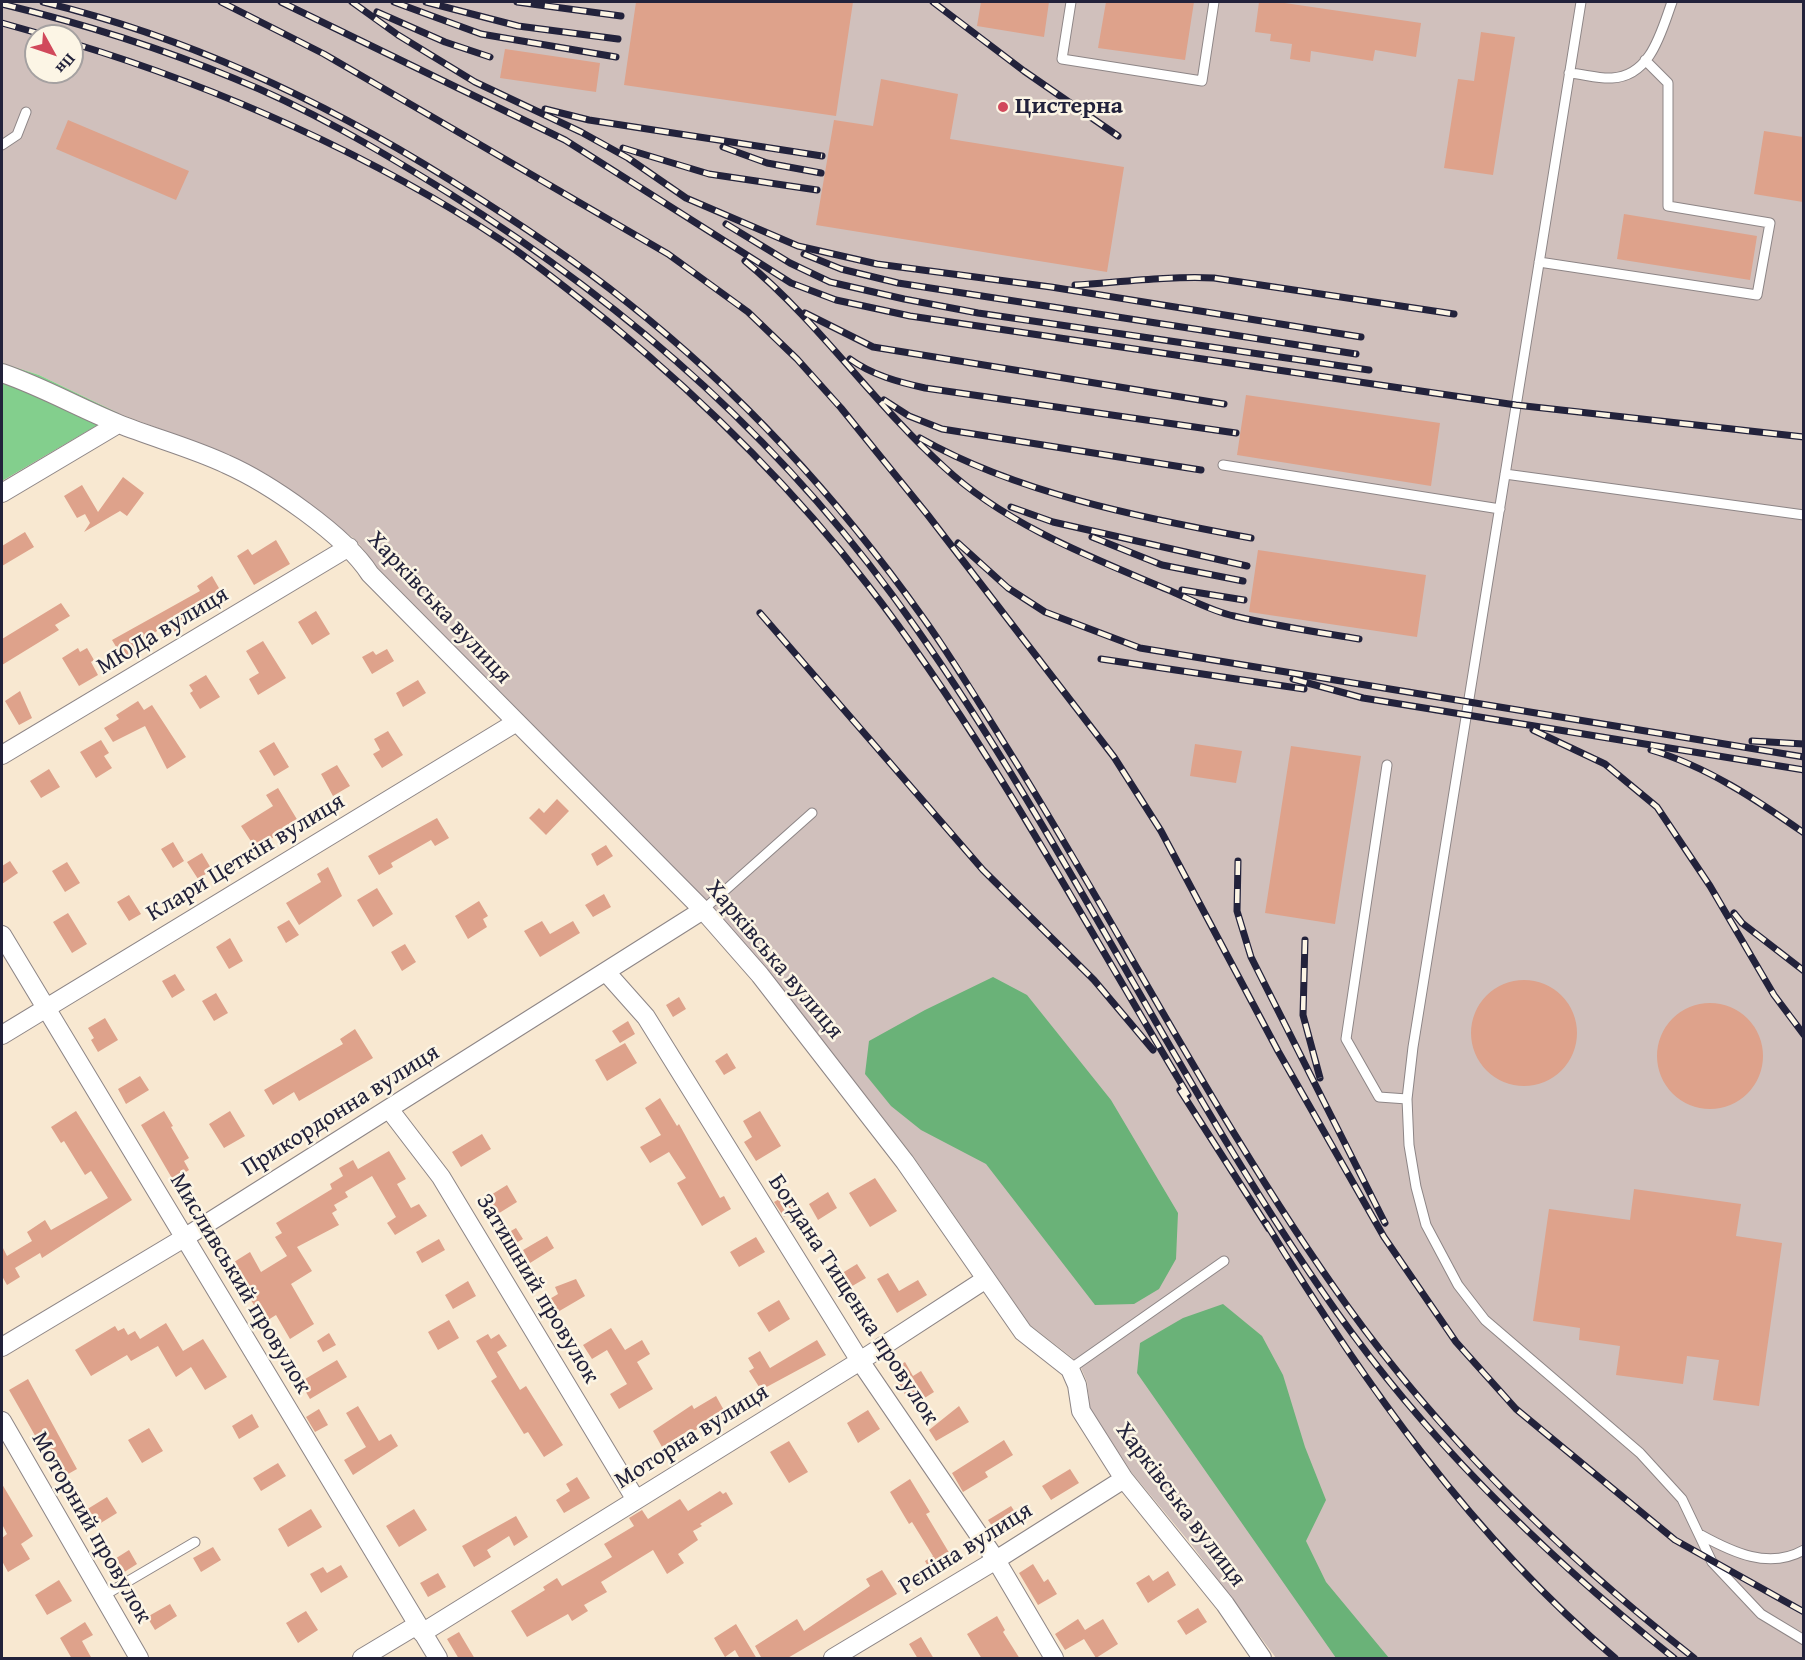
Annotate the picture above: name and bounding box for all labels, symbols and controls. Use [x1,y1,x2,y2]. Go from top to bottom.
north arrow [24,24,84,84]
text: Пн [50,49,82,80]
place label: Цистерна [1015,93,1123,121]
marker: Цистерна [996,100,1010,114]
street label: Харківська вулиця [361,526,517,690]
street label: МЮДа вулиця [92,580,234,682]
street label: Клари Цеткін вулиця [142,787,350,929]
street label: Харківська вулиця [699,875,849,1045]
street label: Прикордонна вулиця [237,1039,445,1183]
street label: Мисливський провулок [163,1169,317,1399]
street label: Богдана Тищенка провулок [761,1170,945,1430]
street label: Затишний провулок [469,1189,605,1389]
street label: Моторна вулиця [610,1378,774,1496]
street label: Харківська вулиця [1109,1417,1251,1593]
street label: Моторний провулок [24,1427,158,1629]
street label: Рєпіна вулиця [894,1497,1038,1601]

